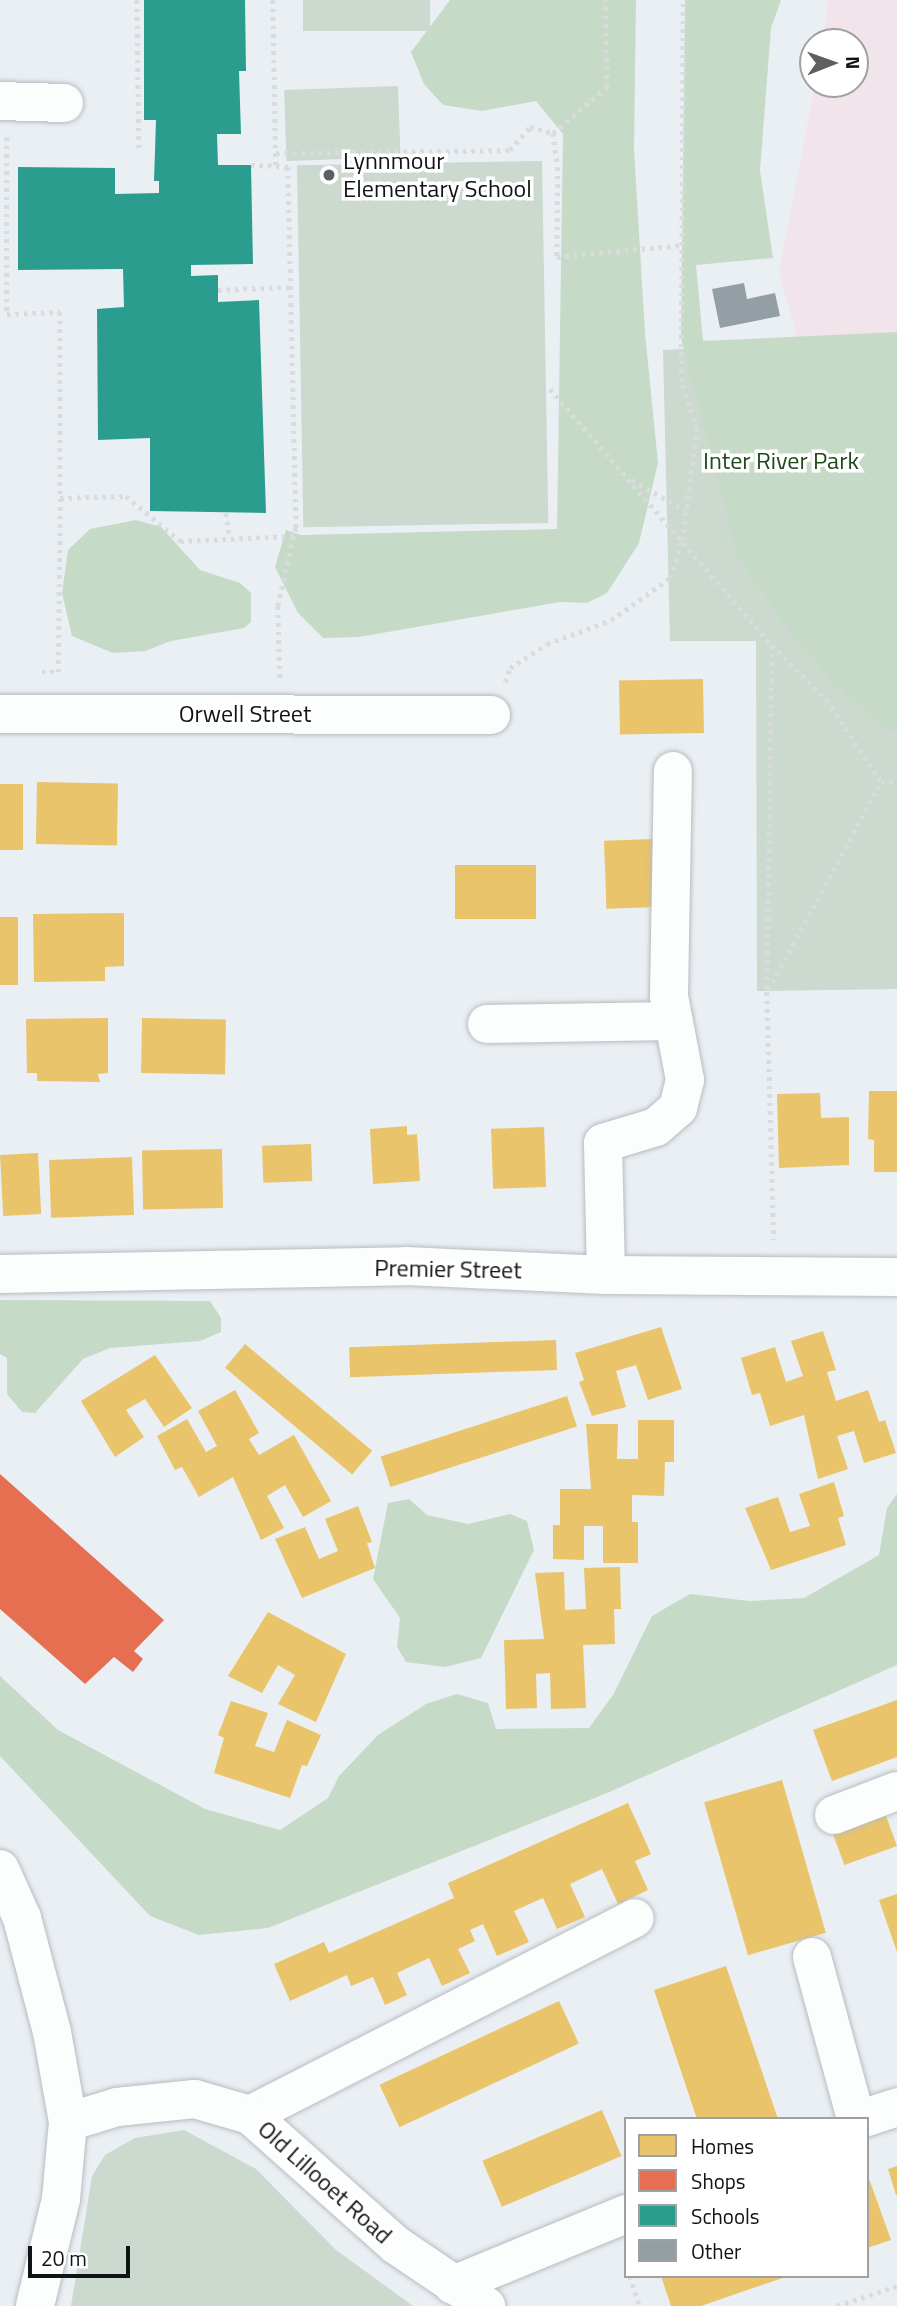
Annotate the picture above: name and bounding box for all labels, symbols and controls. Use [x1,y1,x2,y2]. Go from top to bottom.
north arrow [799,28,869,98]
text: N [839,56,868,69]
place label: Lynnmour Elementary School [343,147,532,203]
marker: Lynnmour Elementary School [321,167,337,183]
park label: Inter River Park [703,447,859,475]
street label: Orwell Street [179,700,311,728]
street label: Premier Street [374,1253,522,1285]
street label: Old Lillooet Road [252,2114,398,2250]
legend [624,2117,869,2278]
text: Homes [691,2130,754,2162]
text: Shops [691,2165,746,2197]
text: Schools [691,2200,760,2232]
scale bar [32,2232,133,2276]
text: Other [691,2235,741,2267]
text: 20 m [41,2242,87,2274]

